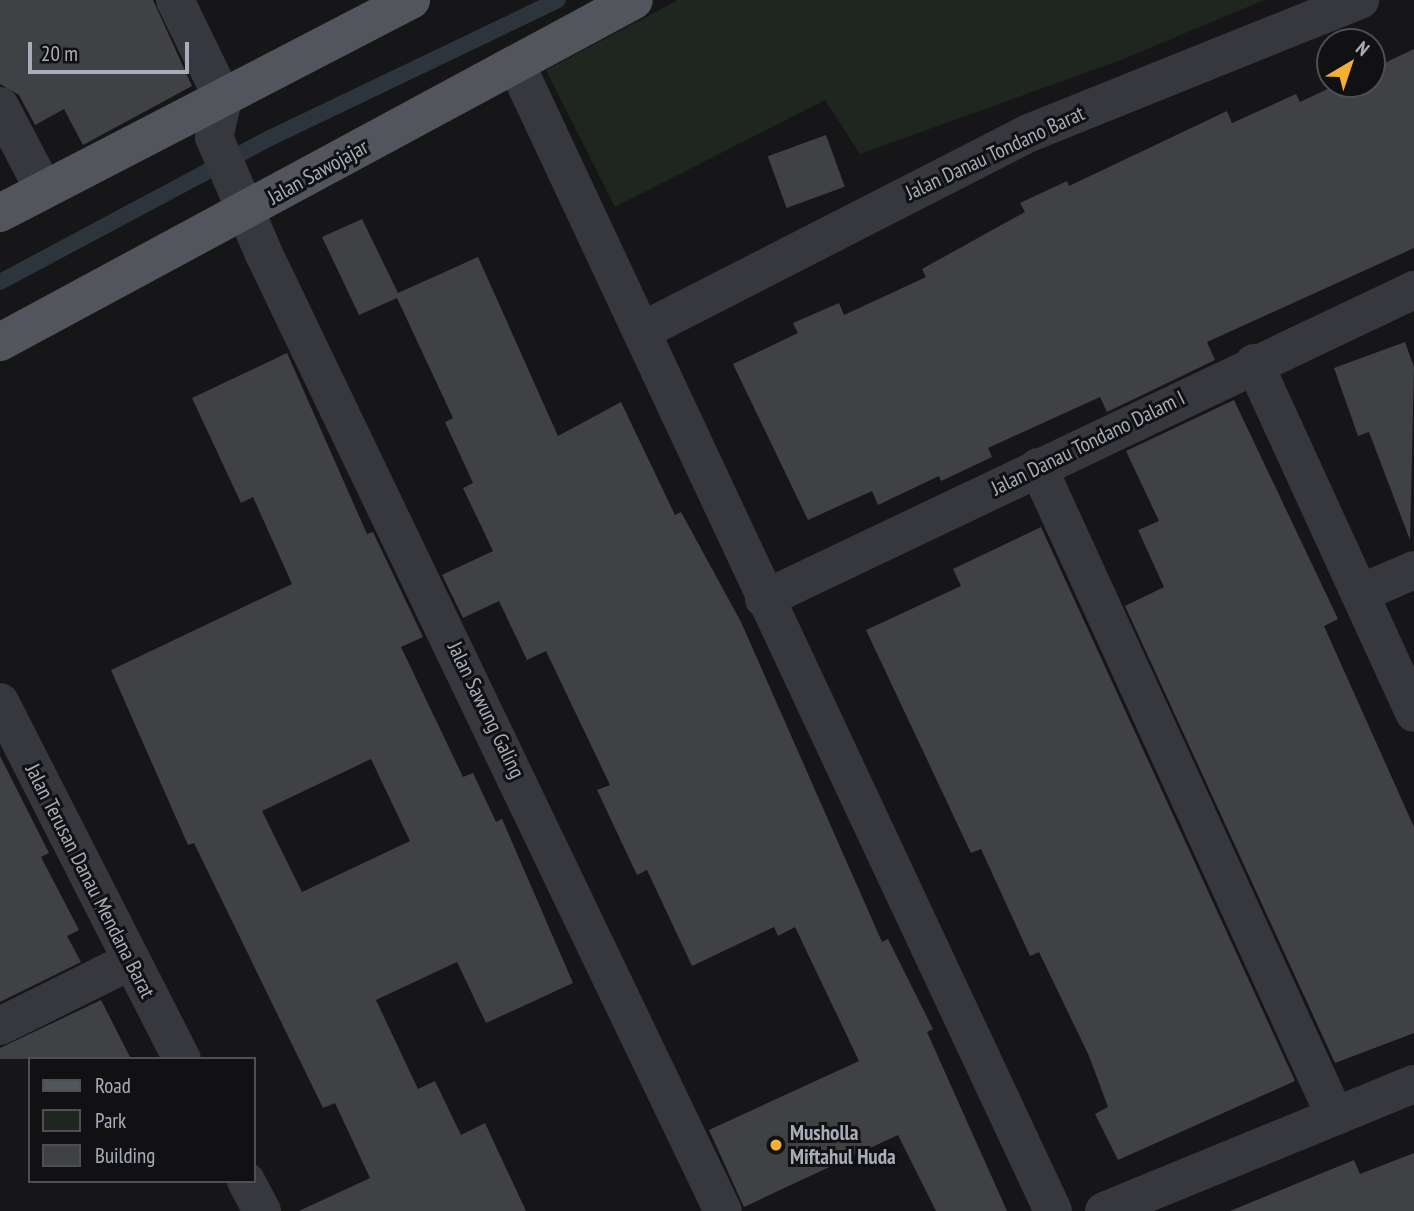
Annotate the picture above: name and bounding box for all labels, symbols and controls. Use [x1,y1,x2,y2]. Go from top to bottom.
scale bar [32,28,192,72]
north arrow [1316,28,1386,98]
text: N [1351,36,1374,61]
text: 20 m [41,40,78,67]
street label: Jalan Danau Tondano Barat [901,100,1089,206]
street label: Jalan Sawojajar [263,134,373,210]
street label: Jalan Danau Tondano Dalam I [987,385,1189,501]
street label: Jalan Sawung Galing [442,638,530,782]
street label: Jalan Terusan Danau Mendana Barat [20,759,160,1003]
legend [28,1057,256,1183]
text: Road [95,1072,131,1099]
text: Park [95,1107,126,1134]
place label: Musholla Miftahul Huda [790,1120,896,1170]
marker: Musholla Miftahul Huda [768,1137,784,1153]
text: Building [95,1142,155,1169]

